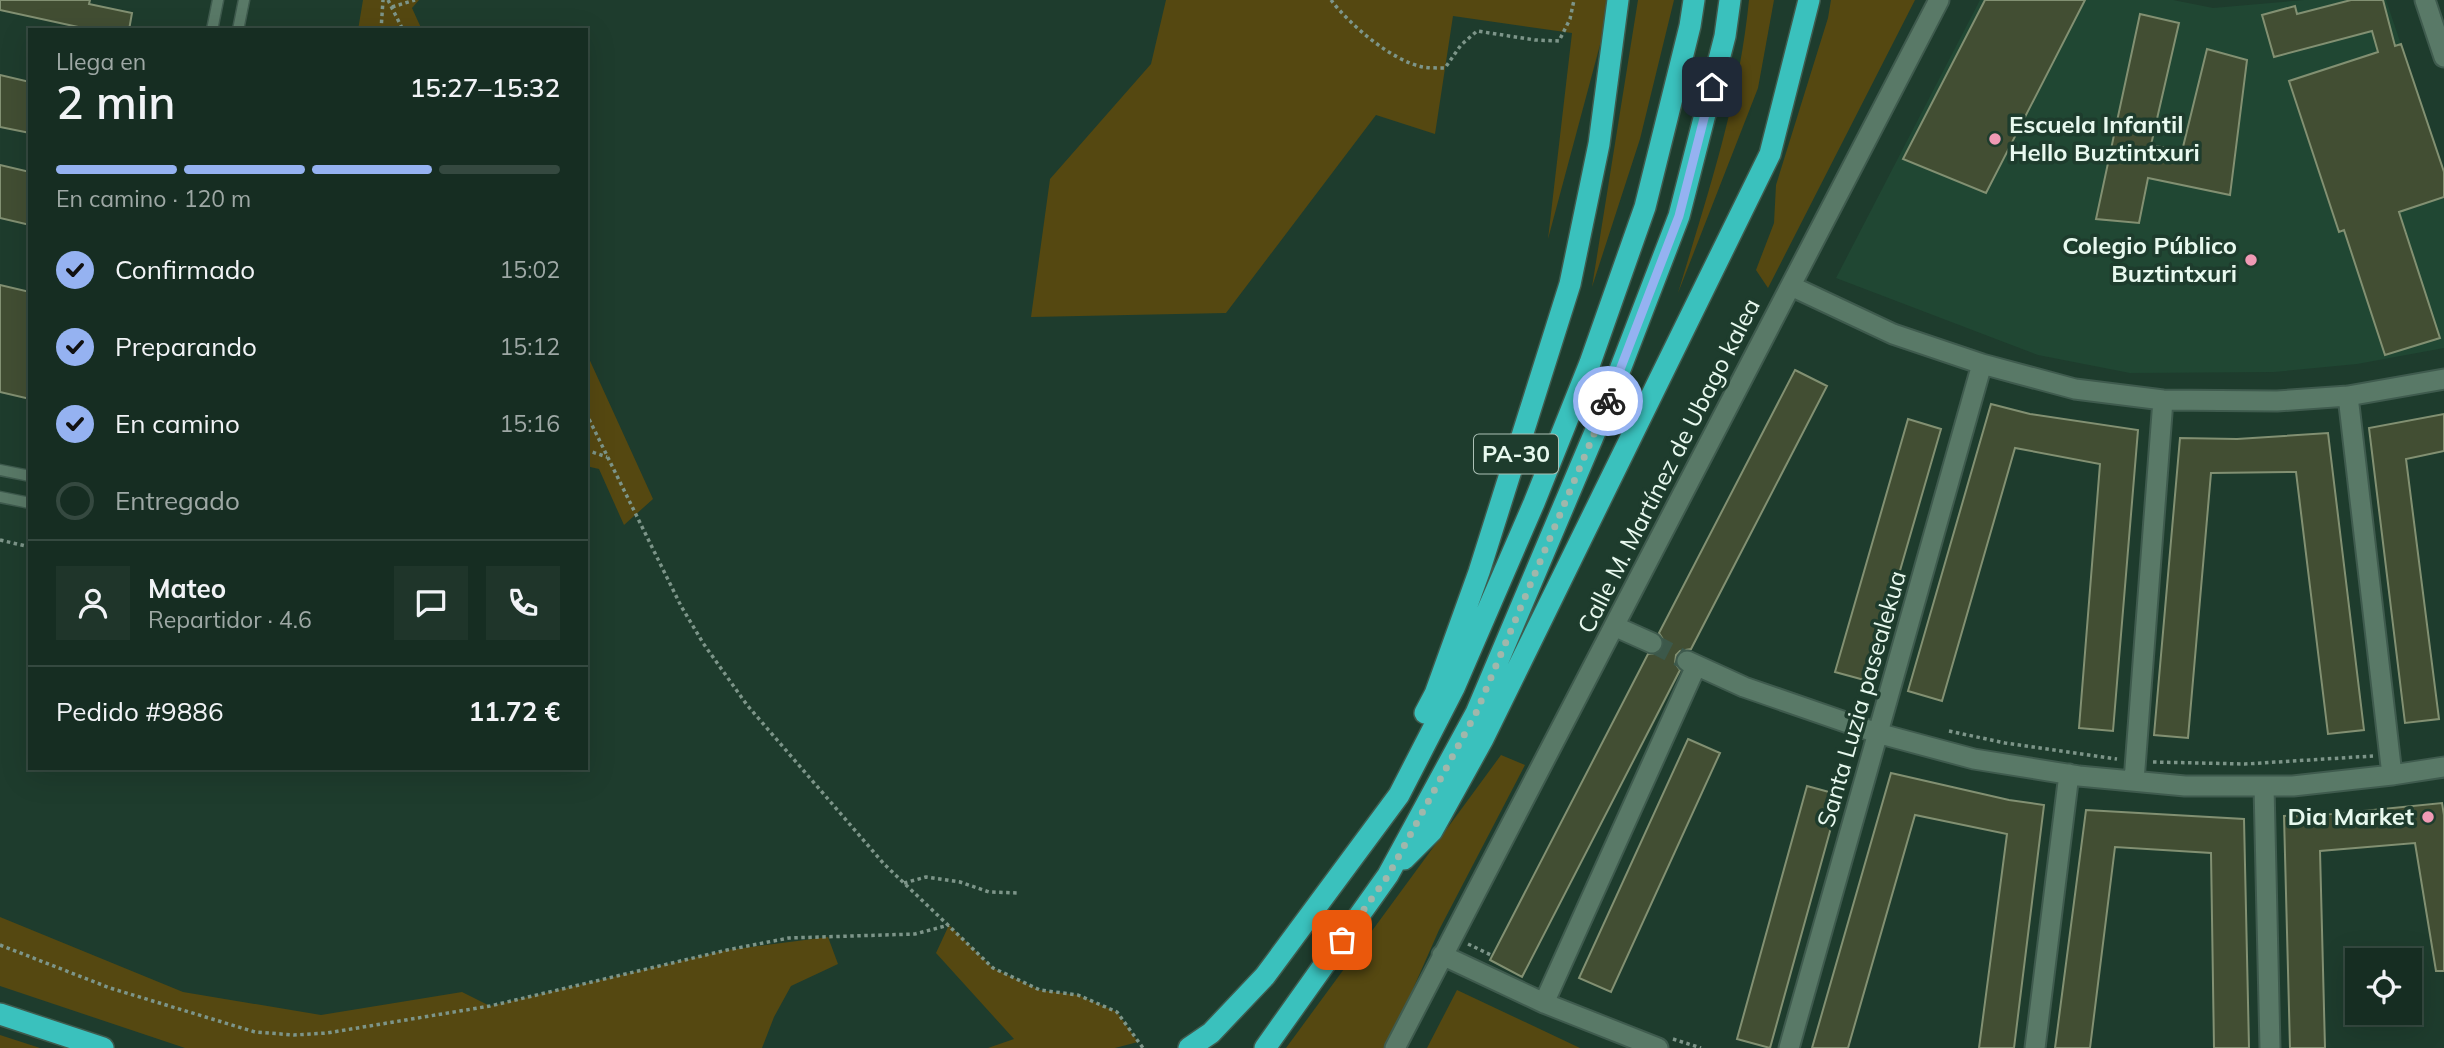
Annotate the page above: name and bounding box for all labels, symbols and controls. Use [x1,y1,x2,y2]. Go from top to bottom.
text: Llega en [56,47,146,76]
pin [1682,57,1742,117]
icon: home [1693,68,1731,106]
text: 15:27–15:32 [410,71,560,104]
text: 2 min [56,73,175,131]
place label: Escuela Infantil Hello Buztintxuri [2009,109,2200,167]
marker: Escuela Infantil Hello Buztintxuri [1987,131,2003,147]
text: En camino · 120 m [56,184,251,213]
place label: Colegio Público Buztintxuri [2062,230,2237,288]
icon: check [56,251,94,289]
marker: Colegio Público Buztintxuri [2243,252,2259,268]
text: Confirmado [115,253,255,286]
text: 15:02 [500,255,560,284]
street label: Calle M. Martínez de Ubago kalea [1570,293,1766,638]
icon: check [56,328,94,366]
text: Preparando [115,330,257,363]
text: 15:12 [500,332,560,361]
courier [1573,366,1643,436]
icon: bike [1589,382,1627,420]
icon: check [56,405,94,443]
text: En camino [115,407,240,440]
text: 15:16 [500,409,560,438]
road number: PA-30 [1474,435,1558,474]
text: Entregado [115,484,240,517]
button: person [56,566,130,640]
button: chat [394,566,468,640]
button: phone [486,566,560,640]
street label: Santa Luzia pasealekua [1810,567,1912,830]
text: Mateo [148,572,226,605]
text: Repartidor · 4.6 [148,605,312,634]
text: Pedido #9886 [56,695,224,728]
text: 11.72 € [468,695,560,728]
place label: Dia Market [2288,801,2414,831]
marker: Dia Market [2420,809,2436,825]
pin [1312,910,1372,970]
icon: bag [1323,921,1361,959]
map controls [2345,948,2422,1025]
button: locate [2345,948,2422,1025]

